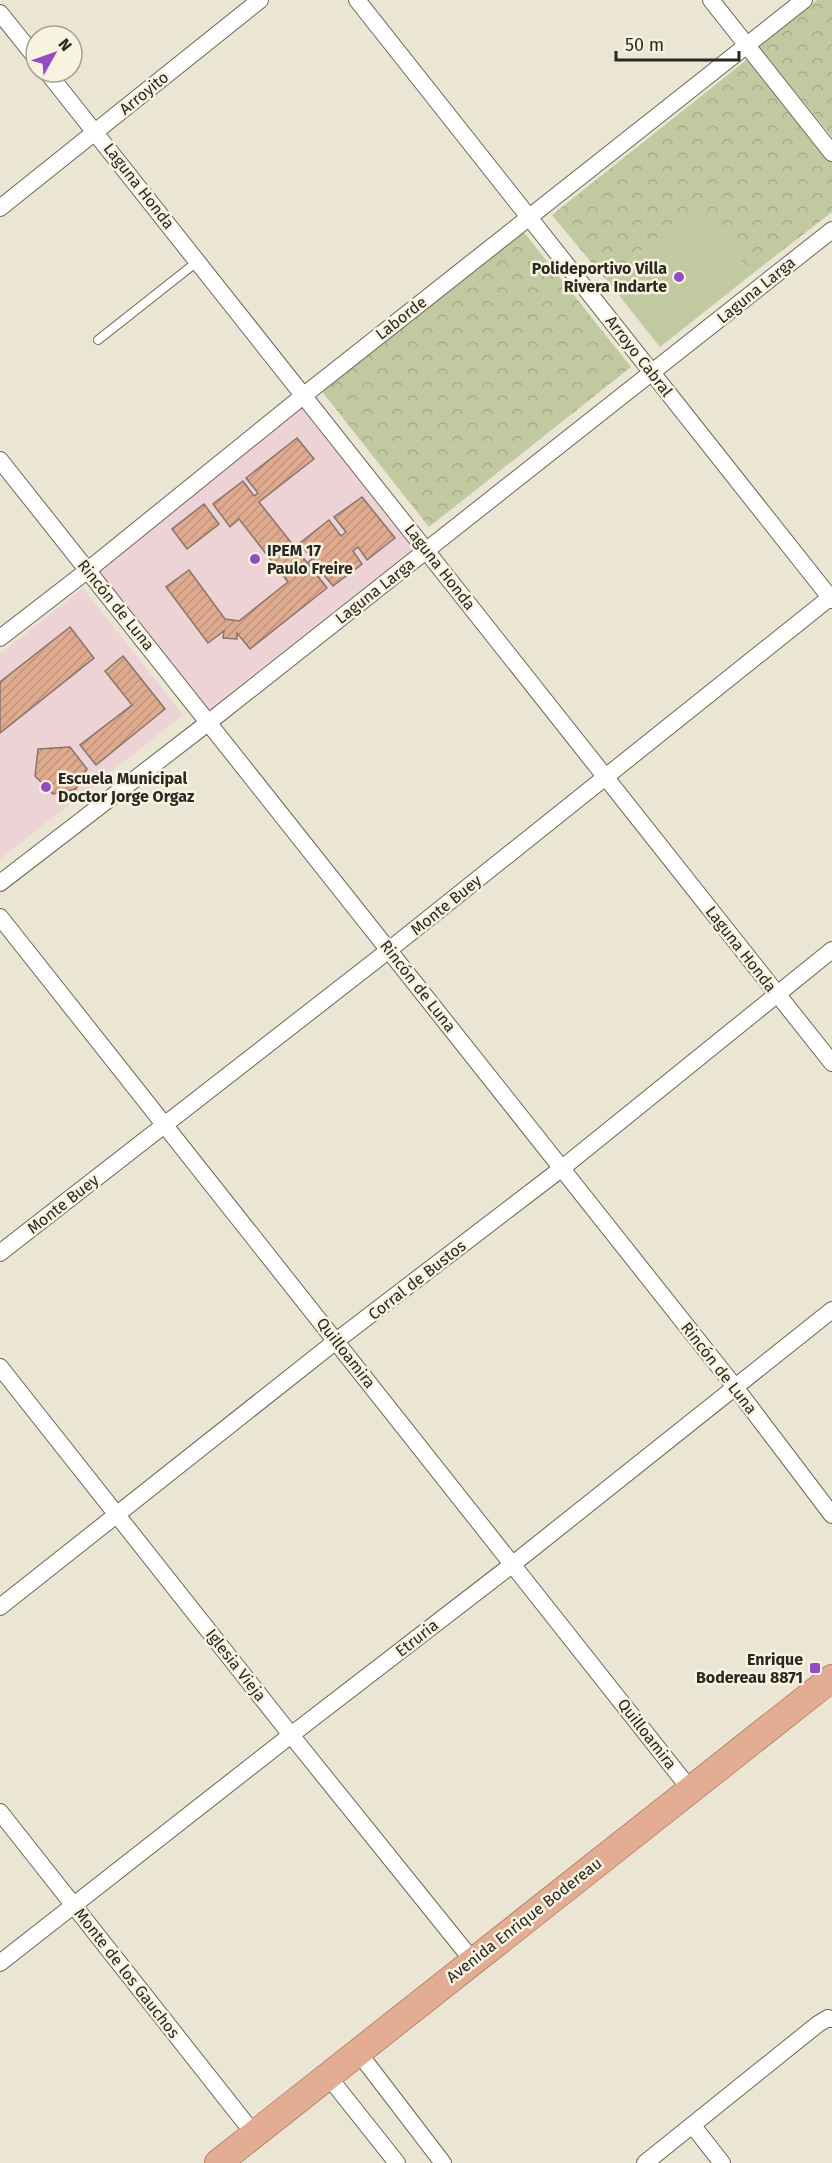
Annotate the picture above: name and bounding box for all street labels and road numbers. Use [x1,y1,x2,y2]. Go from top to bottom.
street label: Arroyito [116,67,172,119]
street label: Laguna Honda [99,139,179,233]
street label: Laguna Larga [713,253,799,327]
street label: Laborde [372,292,430,344]
street label: Arroyo Cabral [601,312,677,401]
street label: Laguna Honda [400,520,480,614]
street label: Laguna Larga [332,554,418,628]
street label: Rincón de Luna [74,556,158,654]
street label: Monte Buey [407,871,485,939]
street label: Laguna Honda [701,902,781,996]
street label: Rincón de Luna [376,936,460,1036]
street label: Monte Buey [24,1170,103,1238]
street label: Corral de Bustos [364,1236,470,1324]
street label: Quilloamira [312,1314,380,1392]
street label: Rincón de Luna [677,1318,761,1418]
street label: Etruria [392,1615,442,1661]
street label: Iglesia Vieja [202,1625,270,1705]
street label: Quilloamira [613,1695,681,1773]
street label: Avenida Enrique Bodereau [442,1853,606,1987]
street label: Monte de los Gauchos [70,1904,184,2042]

